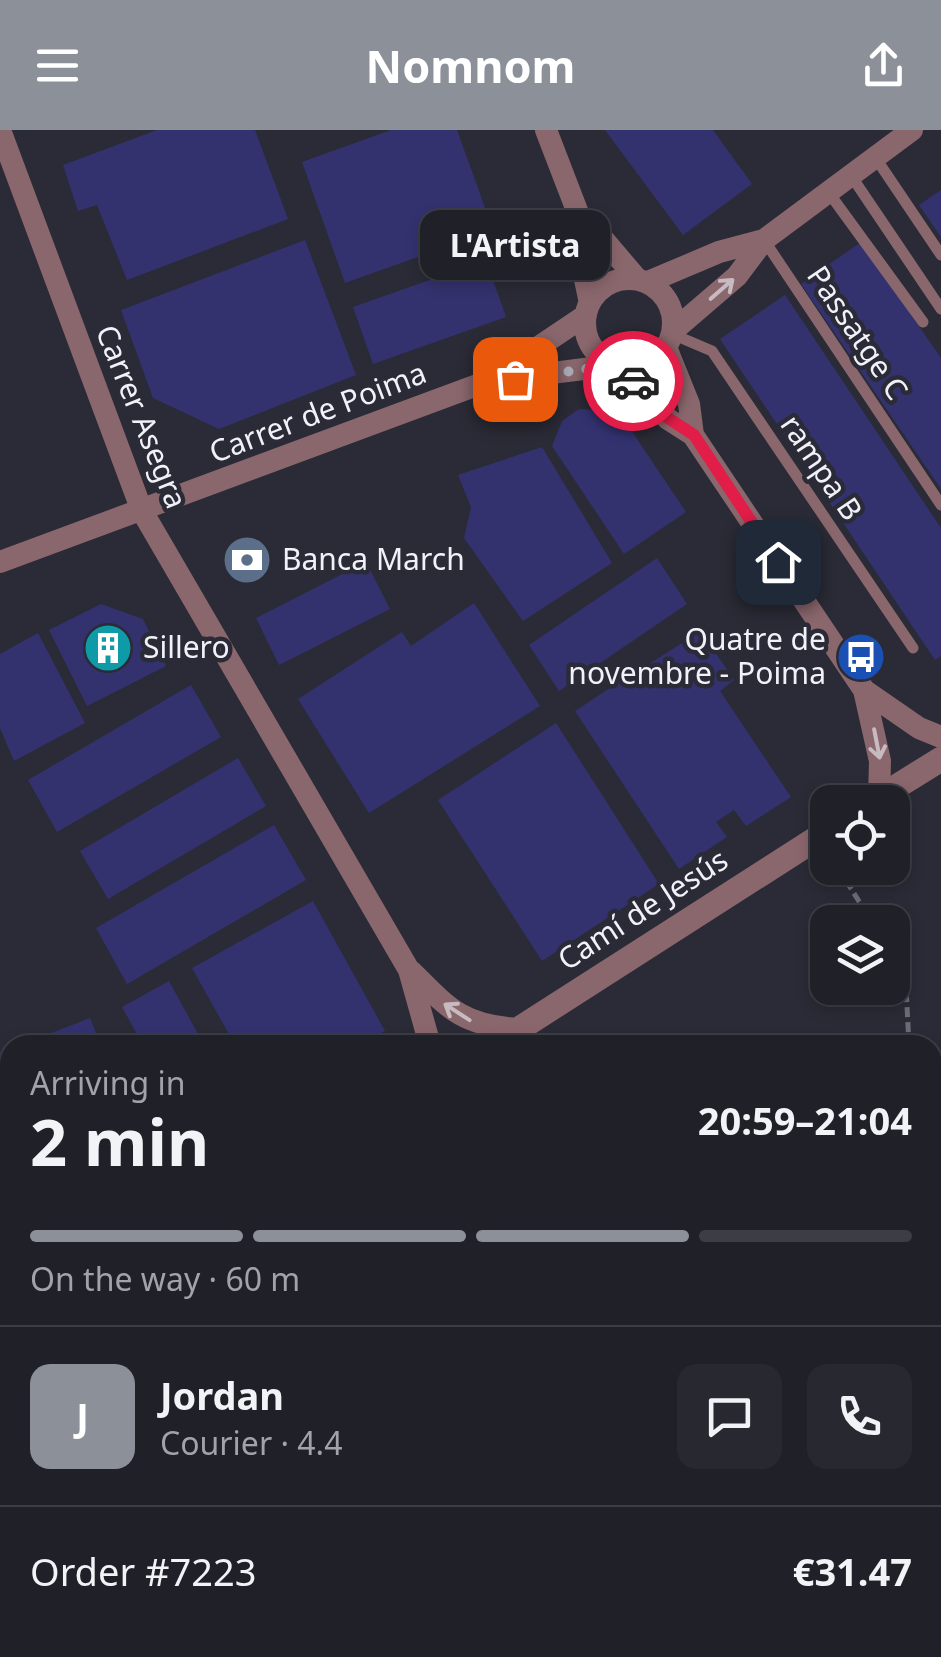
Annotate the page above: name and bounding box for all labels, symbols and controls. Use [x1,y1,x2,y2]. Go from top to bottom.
text: Nomnom [366,35,575,96]
icon: menu [30,38,85,93]
icon: share [856,38,911,93]
callout: L'Artista [420,209,610,279]
text: L'Artista [450,223,580,266]
street label: Passatge C [798,257,918,407]
one-way arrow [709,277,734,300]
street label: Carrer Asegra [87,319,198,514]
courier [583,331,683,431]
pin [473,337,558,422]
street label: Carrer de Poima [203,351,432,472]
icon: bag [488,352,543,407]
icon: car [606,354,661,409]
street label: rampa B [772,406,873,528]
pin [736,520,821,605]
bank icon: Banca March [221,534,273,586]
icon: home [751,535,806,590]
place label: Banca March [282,538,465,579]
place label: Quatre de novembre - Poima [568,618,826,693]
building icon: Sillero [82,622,134,674]
place label: Sillero [143,626,230,667]
bus stop icon: Quatre de novembre - Poima [835,631,887,683]
one-way arrow [868,727,887,760]
map controls [810,785,910,1005]
button: locate [810,785,910,885]
street label: Camí de Jesús [549,838,735,979]
button: layers [810,905,910,1005]
one-way arrow [443,1002,471,1023]
text: Arriving in [30,1061,185,1104]
text: 20:59–21:04 [698,1094,912,1146]
text: 2 min [30,1097,209,1185]
text: On the way · 60 m [30,1257,300,1300]
button: chat [677,1364,782,1469]
button: phone [807,1364,912,1469]
text: Jordan [160,1369,284,1421]
text: J [76,1390,89,1442]
text: Courier · 4.4 [160,1421,343,1464]
text: Order #7223 [30,1545,256,1597]
text: €31.47 [793,1545,912,1597]

